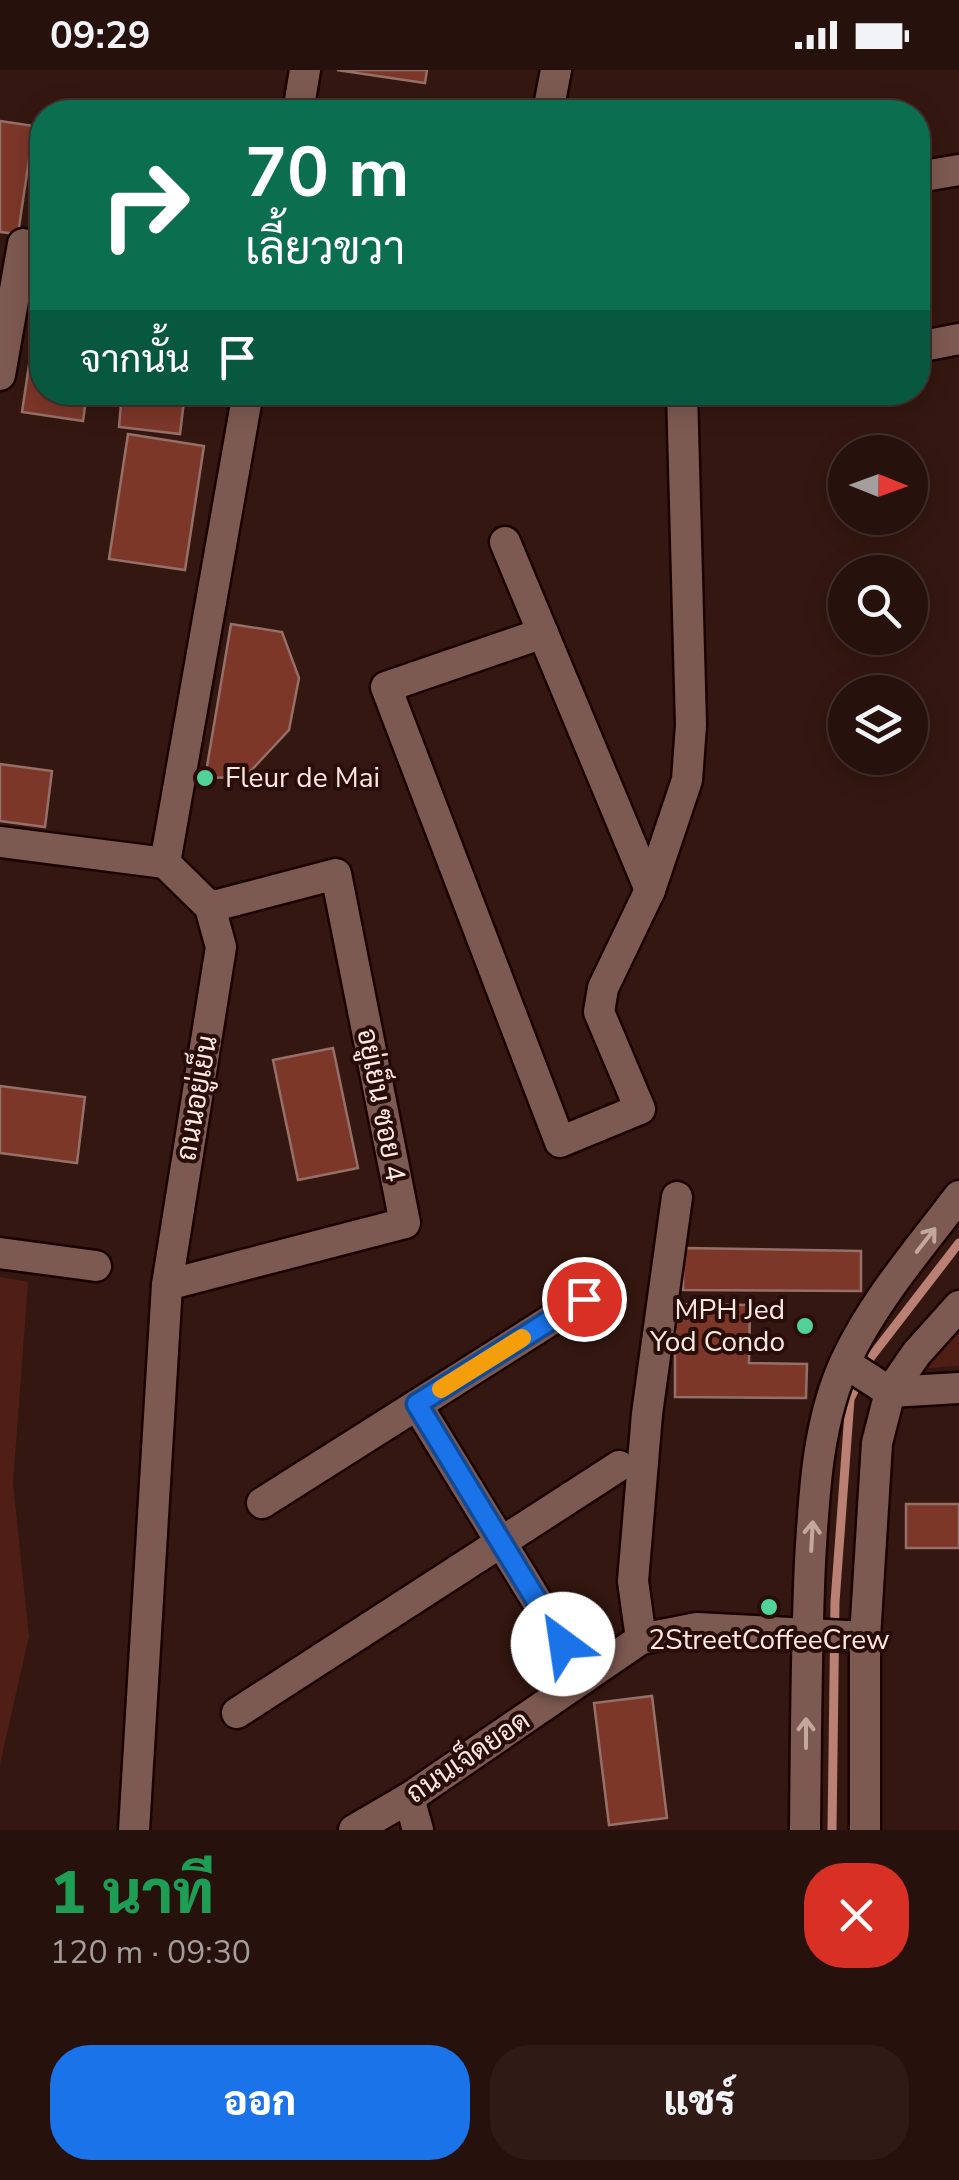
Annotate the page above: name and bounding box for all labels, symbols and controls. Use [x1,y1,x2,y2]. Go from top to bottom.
text: 09:29 [50,10,151,61]
text: 70 m [245,125,409,221]
icon: right [80,140,210,270]
text: เลี้ยวขวา [245,219,405,280]
icon: arrive [210,330,265,385]
text: จากนั้น [80,334,190,385]
north arrow [828,435,928,535]
map controls [828,435,928,775]
button: search [828,555,928,655]
button: layers [828,675,928,775]
place label: Fleur de Mai [225,759,380,797]
marker: Fleur de Mai [194,767,216,789]
street label: อยู่เย็น ซอย 4 [347,1024,416,1185]
street label: ถนนอยู่เย็น [165,1032,227,1164]
one-way arrow [915,1227,936,1254]
pin [542,1257,627,1342]
icon: arrive [557,1272,612,1327]
place label: MPH Jed Yod Condo [649,1291,785,1361]
marker: MPH Jed Yod Condo [794,1315,816,1337]
one-way arrow [803,1520,822,1552]
position arrow [511,1592,615,1696]
marker: 2StreetCoffeeCrew [758,1596,780,1618]
place label: 2StreetCoffeeCrew [648,1621,890,1659]
street label: ถนนเจ็ดยอด [397,1700,537,1812]
one-way arrow [796,1717,816,1750]
text: 1 นาที [50,1852,214,1934]
button: close [804,1863,909,1968]
text: 120 m · 09:30 [50,1931,251,1974]
button: ออก [50,2045,470,2160]
button: แชร์ [490,2045,909,2160]

